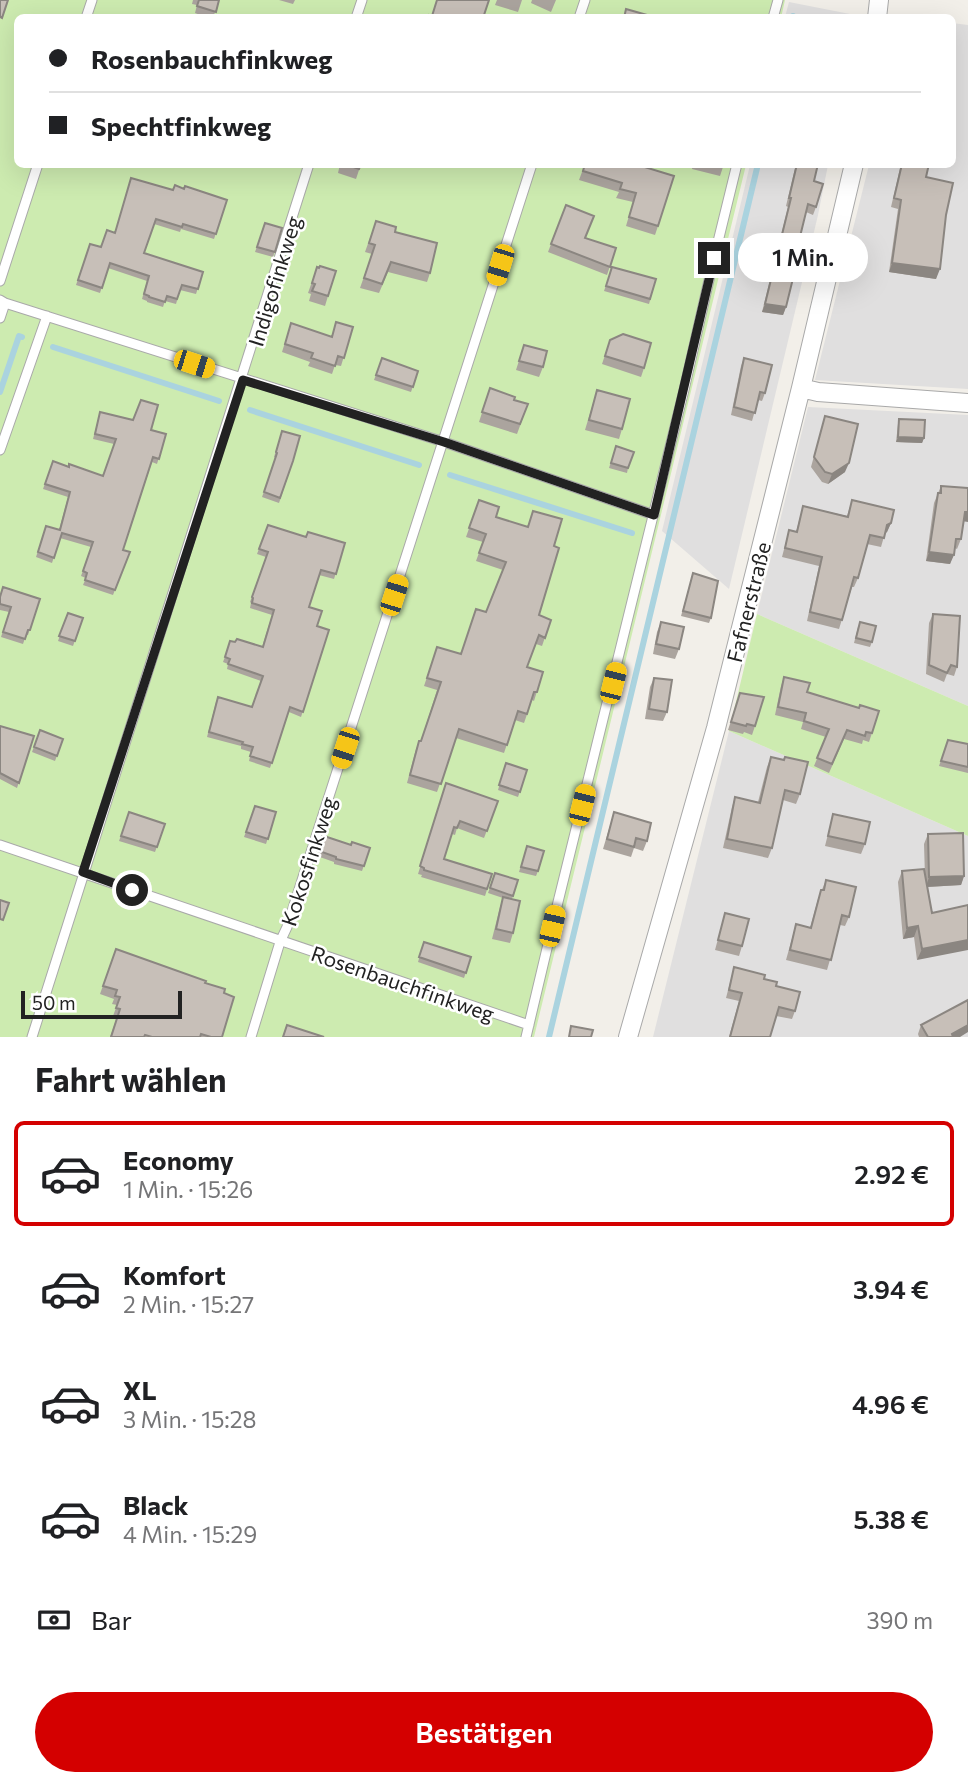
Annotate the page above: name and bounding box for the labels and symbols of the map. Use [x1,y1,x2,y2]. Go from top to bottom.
street label: Indigofinkweg [242,213,306,349]
callout: 1 Min. [738,233,868,282]
car [484,242,517,288]
route end [698,242,730,274]
car [171,348,218,380]
street label: Fafnerstraße [721,539,775,665]
car [378,572,411,618]
car [598,660,629,706]
car [329,725,362,771]
car [567,782,598,828]
street label: Kokosfinkweg [275,793,341,929]
route start [116,874,148,906]
car [538,903,567,949]
street label: Rosenbauchfinkweg [308,940,498,1026]
scale bar [21,988,182,1020]

